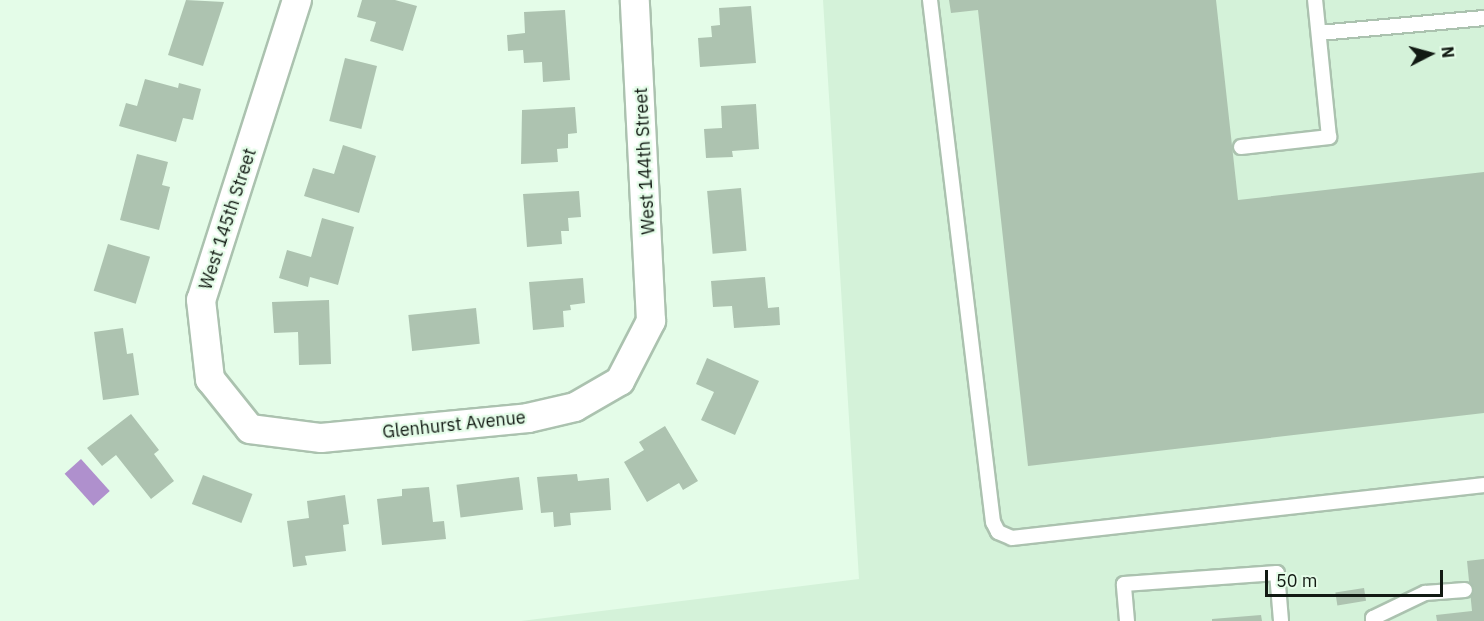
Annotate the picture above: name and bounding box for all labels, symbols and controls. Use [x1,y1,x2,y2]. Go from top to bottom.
north arrow [1400,24,1460,84]
text: N [1437,45,1458,59]
street label: West 144th Street [630,87,660,235]
street label: West 145th Street [195,146,261,292]
street label: Glenhurst Avenue [381,407,527,443]
scale bar [1268,558,1446,596]
text: 50 m [1276,569,1318,592]

